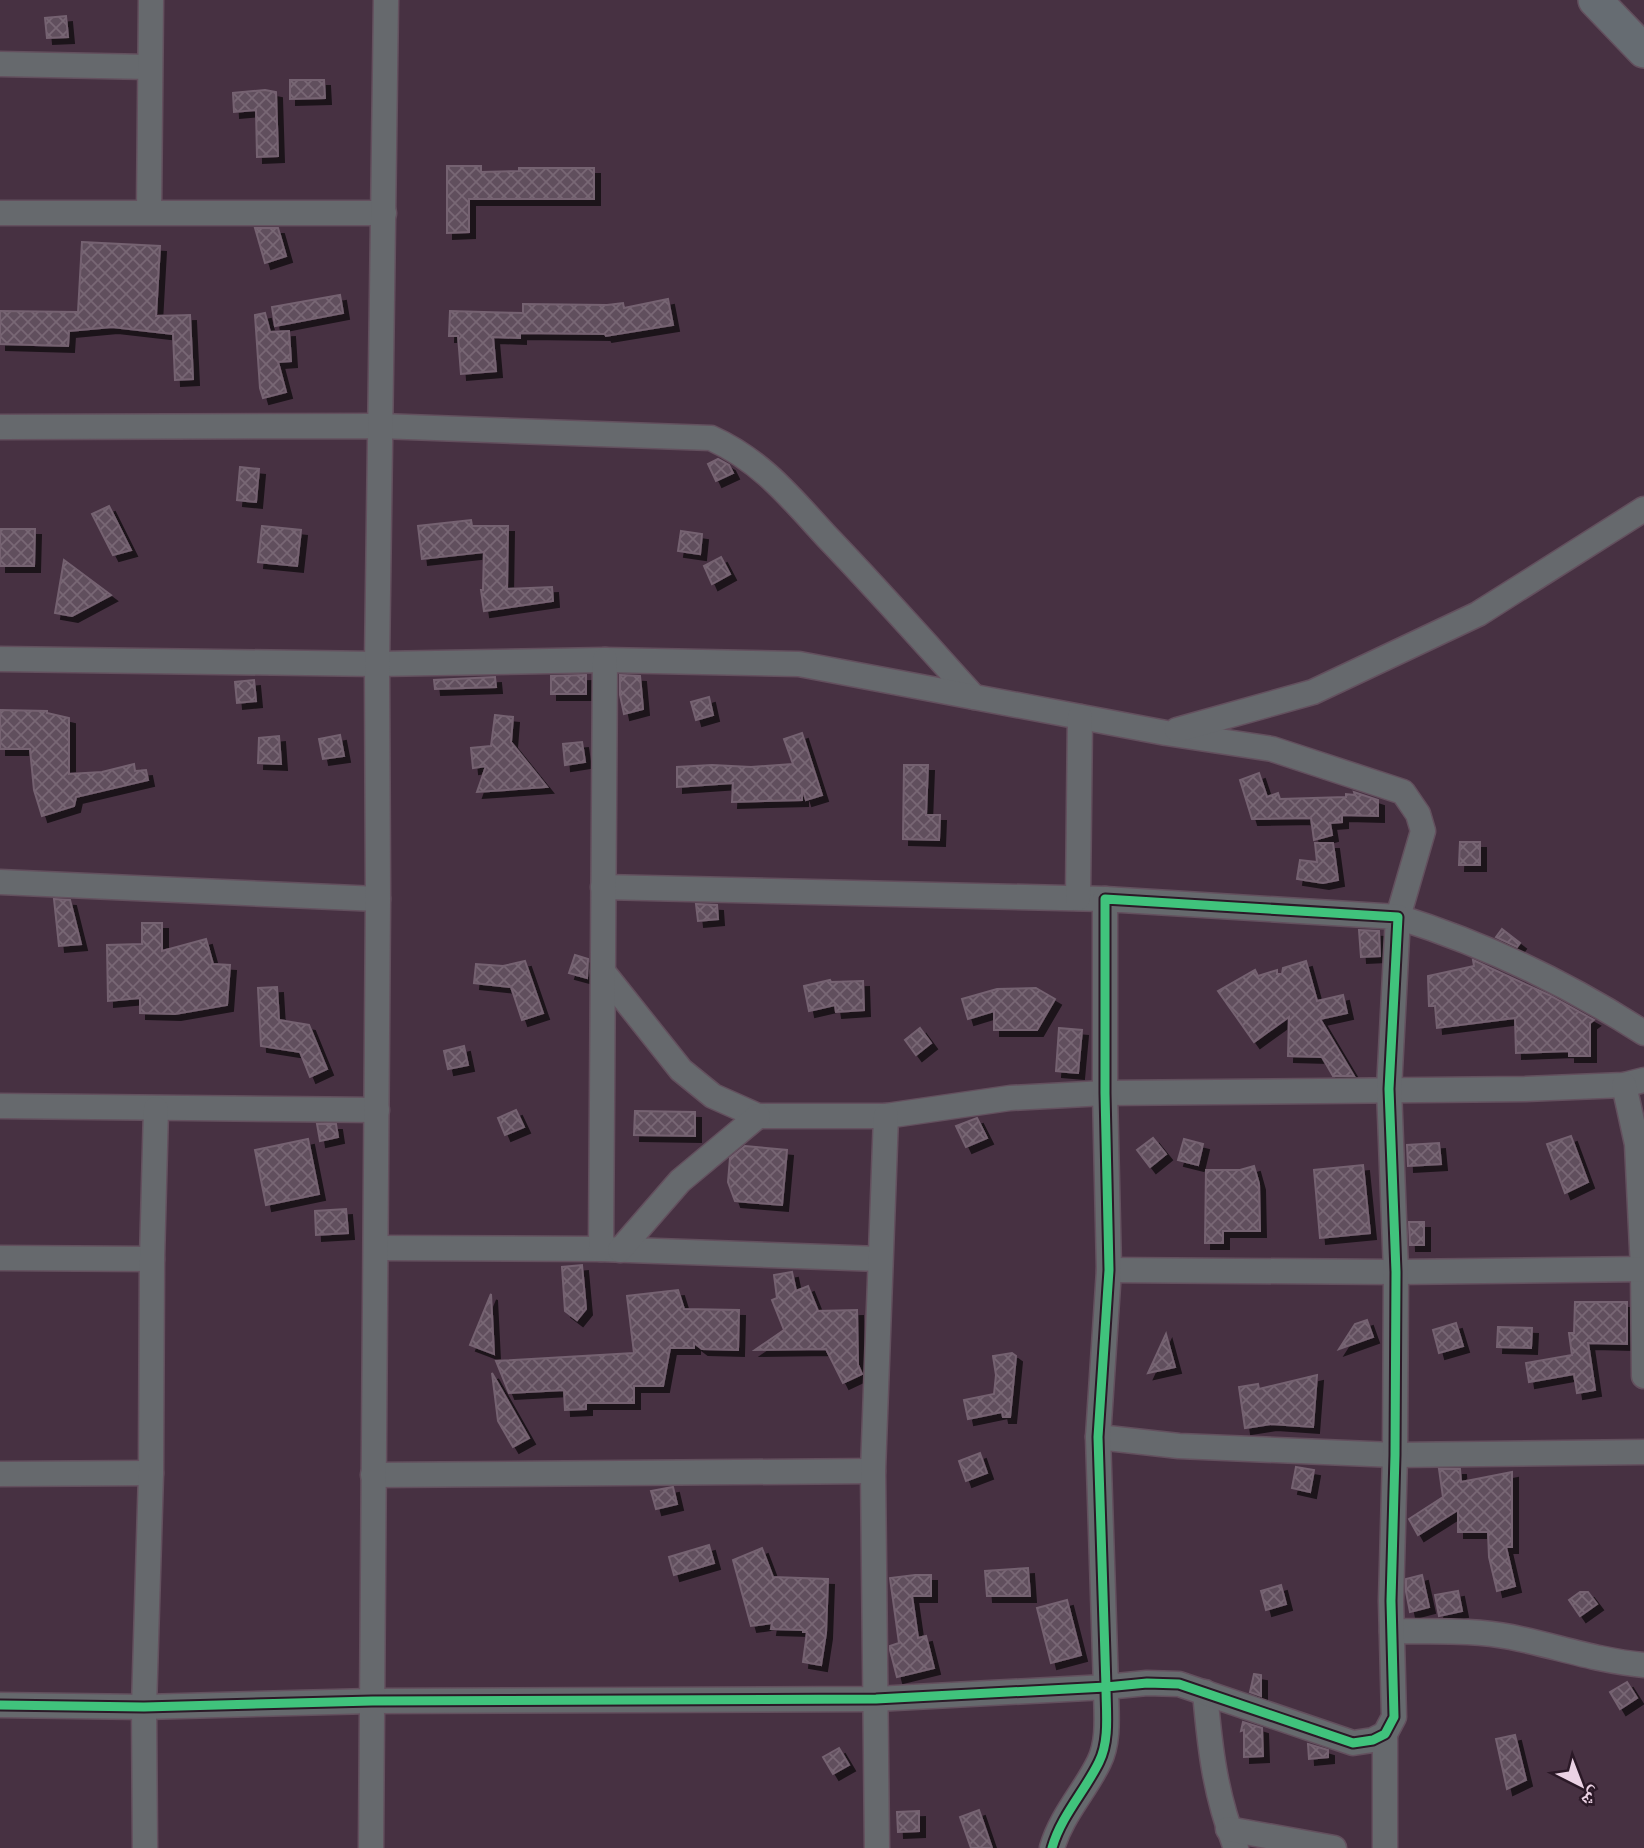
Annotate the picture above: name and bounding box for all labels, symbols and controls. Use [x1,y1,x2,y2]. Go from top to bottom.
north arrow [1546,1750,1616,1820]
text: ش [1576,1780,1607,1812]

